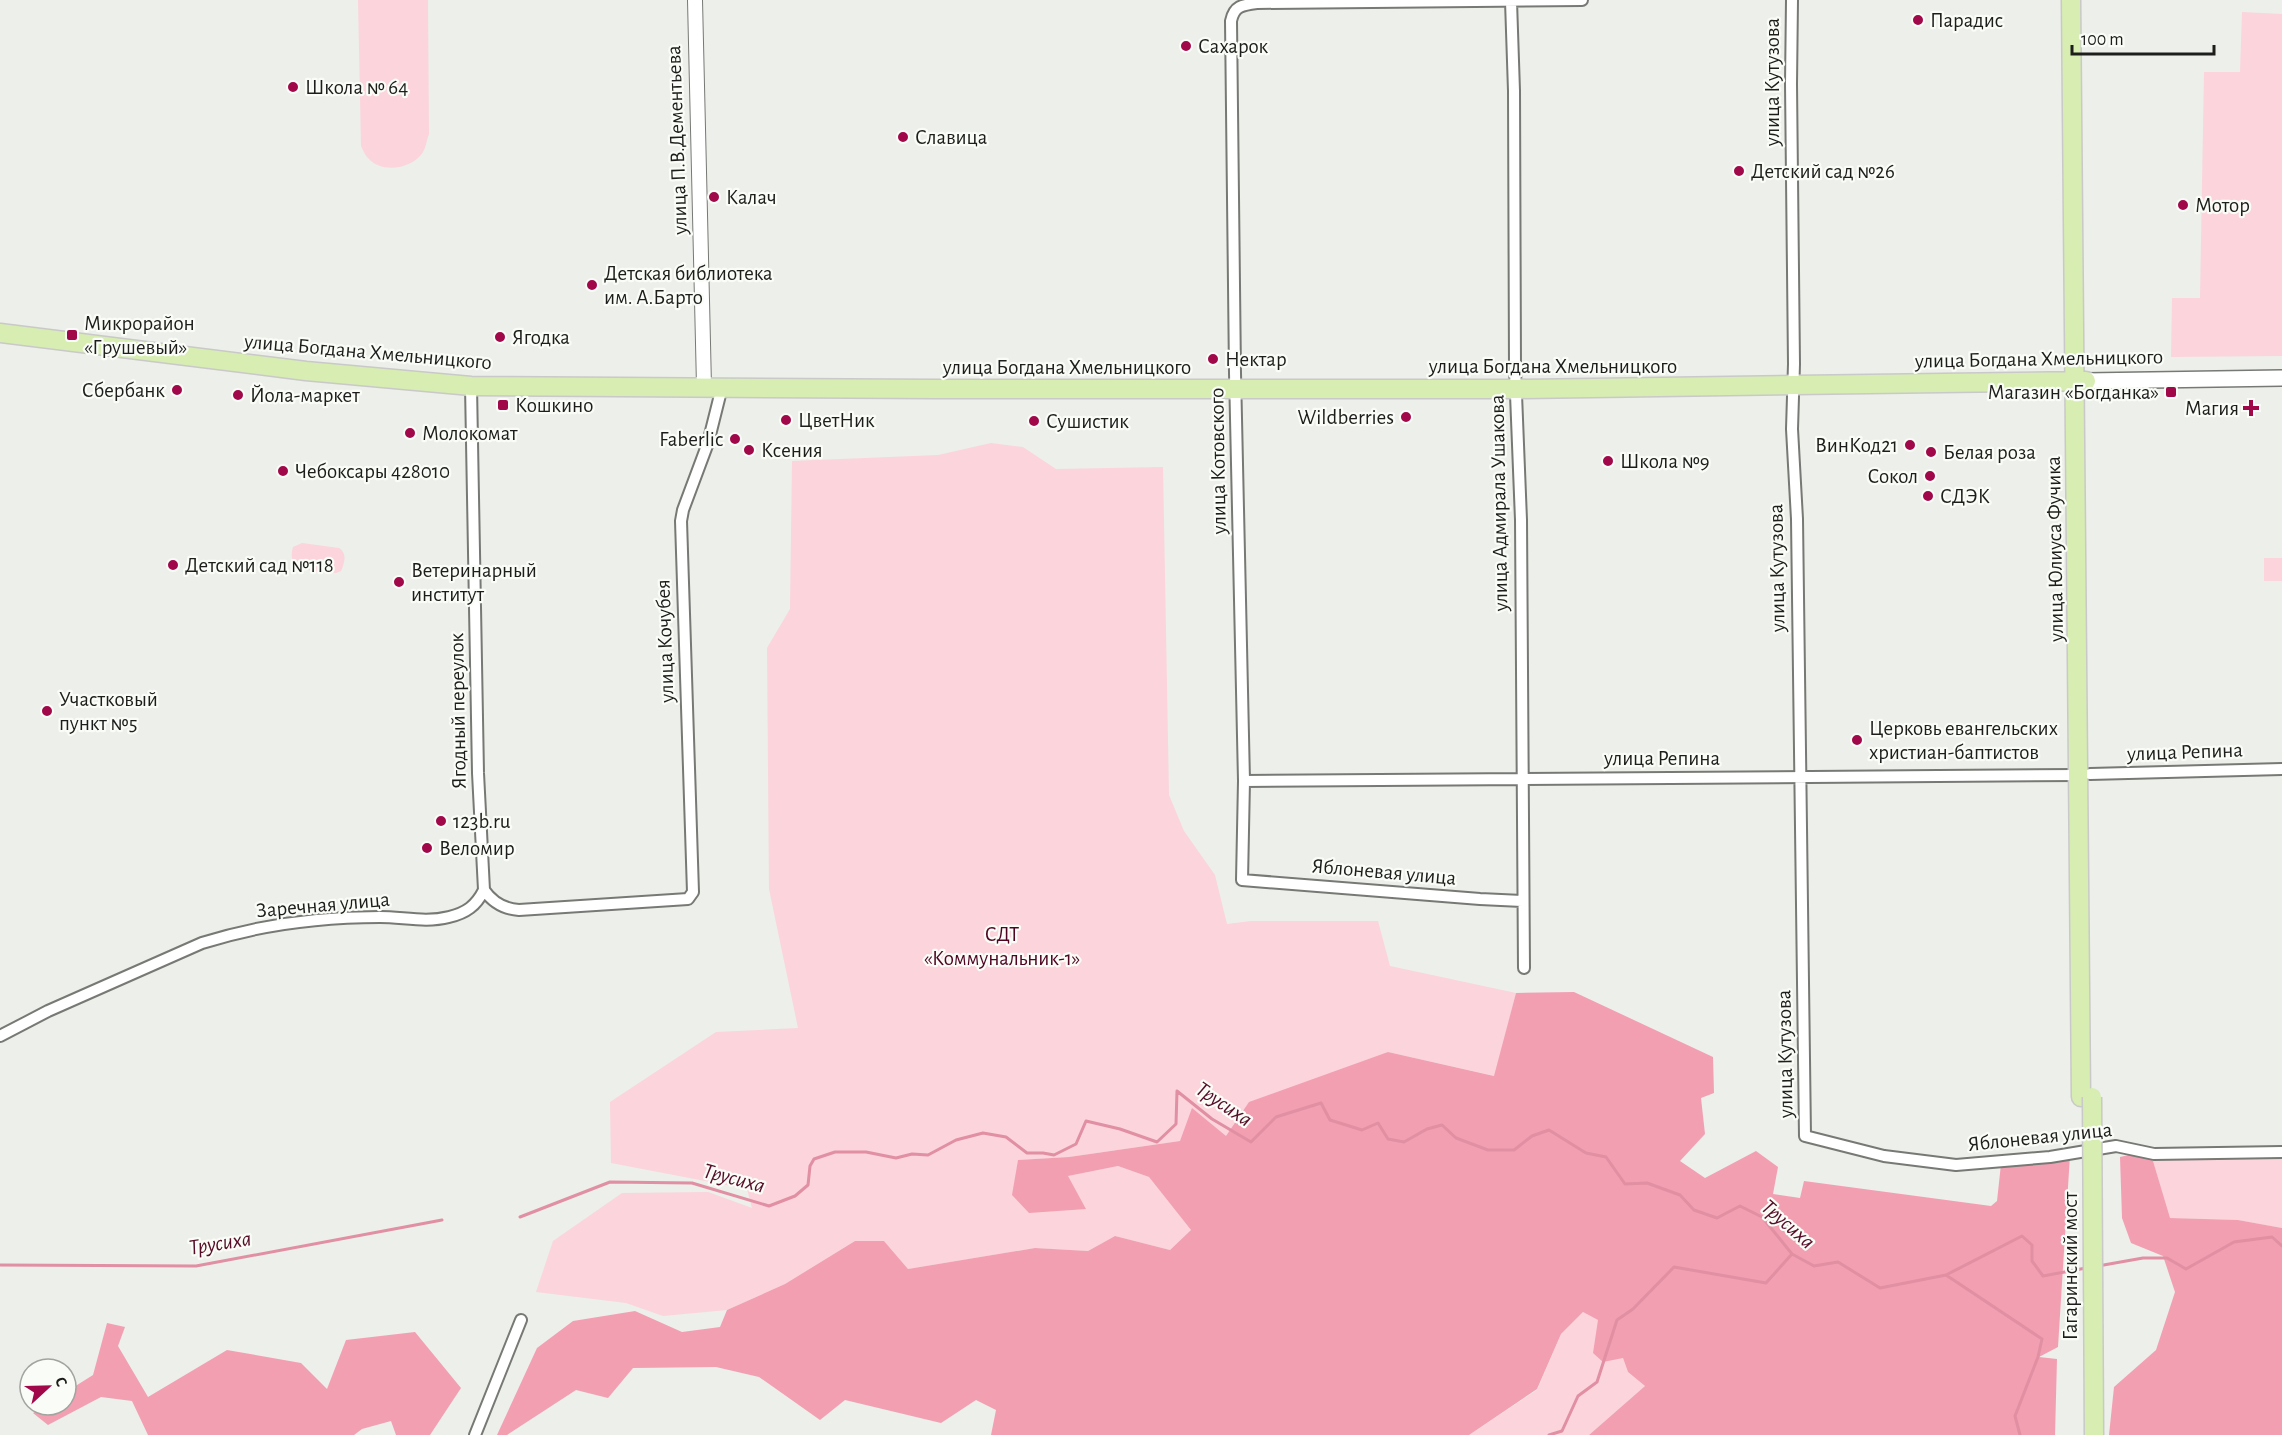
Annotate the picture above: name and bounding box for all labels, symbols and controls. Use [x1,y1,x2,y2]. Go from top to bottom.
place label: Парадис [1930,10,2003,31]
marker: Парадис [1911,13,1925,27]
street label: улица Кутузова [1762,17,1783,147]
scale bar [2072,18,2214,56]
text: 100 m [2081,31,2124,49]
place label: Сахарок [1198,36,1269,57]
marker: Сахарок [1179,39,1193,53]
street label: улица П.В.Дементьева [663,44,691,236]
place label: Школа № 64 [305,77,408,98]
marker: Школа № 64 [286,80,300,94]
place label: Славица [915,127,988,148]
marker: Славица [896,130,910,144]
place label: Детский сад №26 [1751,161,1895,182]
marker: Детский сад №26 [1732,164,1746,178]
place label: Калач [726,187,777,208]
marker: Калач [707,190,721,204]
place label: Мотор [2195,195,2250,216]
marker: Мотор [2176,198,2190,212]
place label: Детская библиотека им. А.Барто [604,263,773,308]
marker: Детская библиотека им. А.Барто [585,278,599,292]
place label: Микрорайон «Грушевый» [84,313,195,358]
place label: Ягодка [512,327,570,348]
marker: Микрорайон «Грушевый» [65,328,79,342]
marker: Ягодка [493,330,507,344]
street label: улица Богдана Хмельницкого [242,331,493,373]
street label: улица Богдана Хмельницкого [1914,346,2163,372]
place label: Нектар [1225,349,1287,370]
marker: Нектар [1206,352,1220,366]
street label: улица Богдана Хмельницкого [1428,356,1677,377]
street label: улица Богдана Хмельницкого [942,357,1191,378]
place label: Сбербанк [82,380,165,401]
place label: Магазин «Богданка» [1987,382,2159,403]
marker: Сбербанк [170,383,184,397]
place label: Йола-маркет [250,384,360,406]
marker: Магазин «Богданка» [2164,385,2178,399]
street label: улица Котовского [1206,387,1230,536]
marker: Йола-маркет [231,388,245,402]
street label: улица Адмирала Ушакова [1487,394,1511,613]
place label: Кошкино [515,395,593,416]
marker: Кошкино [496,398,510,412]
place label: Магия [2185,398,2239,419]
marker: Магия [2244,401,2258,415]
place label: Wildberries [1298,407,1394,428]
place label: ЦветНик [798,410,875,431]
marker: Wildberries [1399,410,1413,424]
place label: Сушистик [1046,411,1129,432]
marker: ЦветНик [779,413,793,427]
marker: Сушистик [1027,414,1041,428]
place label: Молокомат [422,423,518,444]
marker: Молокомат [403,426,417,440]
place label: Faberlic [659,429,723,450]
marker: Faberlic [728,432,742,446]
place label: ВинКод21 [1815,435,1898,456]
marker: ВинКод21 [1903,438,1917,452]
place label: Ксения [761,440,823,461]
place label: Белая роза [1943,442,2036,463]
marker: Ксения [742,443,756,457]
marker: Белая роза [1924,445,1938,459]
place label: Школа №9 [1620,451,1710,472]
marker: Школа №9 [1601,454,1615,468]
street label: улица Юлиуса Фучика [2043,455,2067,643]
place label: Чебоксары 428010 [295,461,450,482]
marker: Чебоксары 428010 [276,464,290,478]
place label: Сокол [1868,466,1918,487]
marker: Сокол [1923,469,1937,483]
place label: СДЭК [1940,486,1990,507]
marker: СДЭК [1921,489,1935,503]
street label: улица Кутузова [1765,503,1789,633]
place label: Детский сад №118 [185,555,334,576]
marker: Детский сад №118 [166,558,180,572]
place label: Ветеринарный институт [411,560,537,605]
marker: Ветеринарный институт [392,575,406,589]
street label: улица Кочубея [652,579,678,704]
street label: Ягодный переулок [446,632,470,789]
place label: Участковый пункт №5 [59,689,158,734]
marker: Участковый пункт №5 [40,704,54,718]
place label: Церковь евангельских христиан-баптистов [1869,718,2058,763]
marker: Церковь евангельских христиан-баптистов [1850,733,1864,747]
street label: улица Репина [2126,739,2244,765]
street label: улица Репина [1603,748,1720,769]
place label: 123b.ru [453,811,511,832]
marker: 123b.ru [434,814,448,828]
place label: Веломир [439,838,515,859]
marker: Веломир [420,841,434,855]
street label: Яблоневая улица [1311,855,1458,889]
street label: Заречная улица [255,889,391,921]
park label: СДТ «Коммунальник-1» [924,924,1080,969]
street label: улица Кутузова [1773,989,1797,1119]
water label: Трусиха [1191,1077,1256,1132]
street label: Яблоневая улица [1967,1119,2114,1155]
water label: Трусиха [701,1159,767,1198]
street label: Гагаринский мост [2060,1191,2081,1340]
water label: Трусиха [1756,1195,1819,1254]
water label: Трусиха [187,1227,253,1260]
north arrow [18,1357,78,1417]
text: С [52,1375,70,1389]

